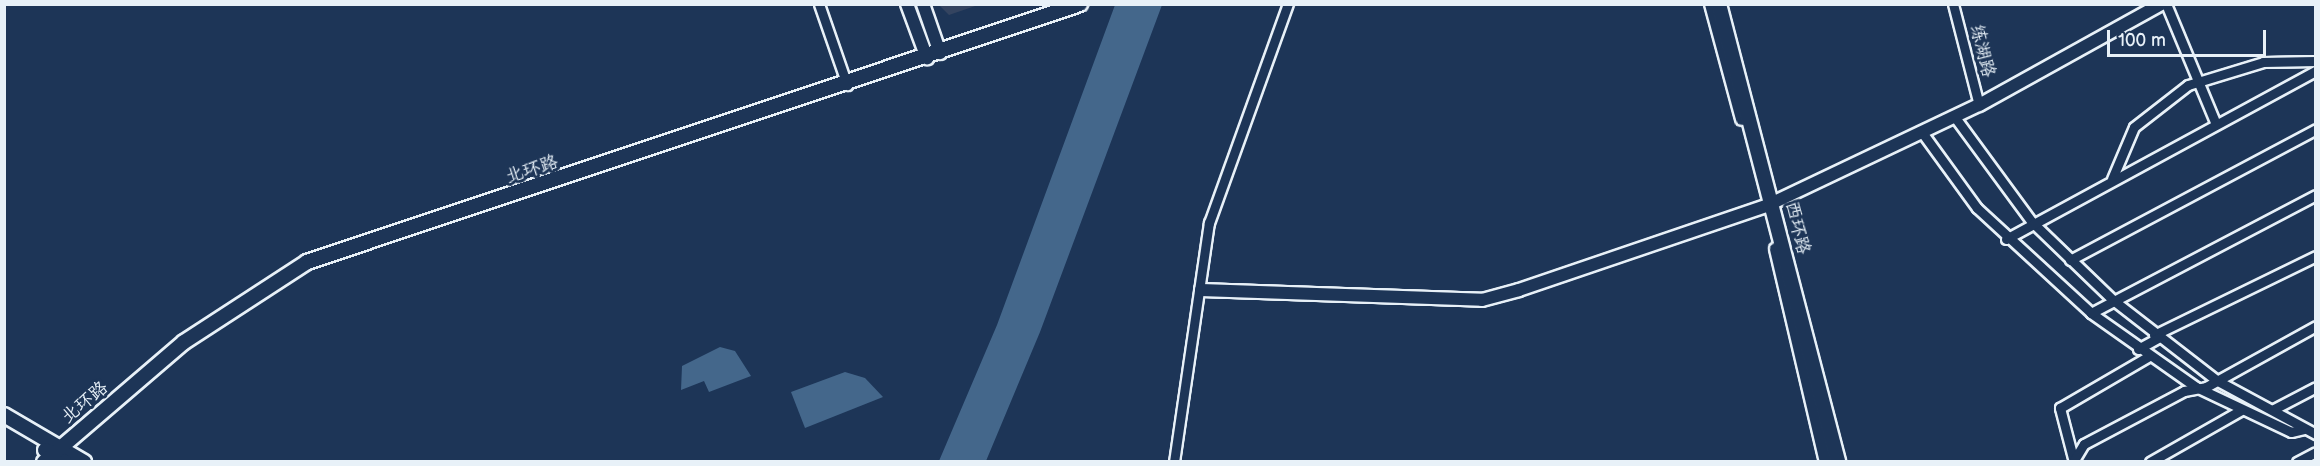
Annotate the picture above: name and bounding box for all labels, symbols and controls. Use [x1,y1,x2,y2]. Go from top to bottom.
scale bar [2110,18,2269,56]
street label: 练湖路 [1965,22,1999,80]
text: 100 m [2118,30,2166,51]
street label: 北环路 [503,151,561,189]
street label: 西环路 [1780,199,1814,257]
street label: 北环路 [57,377,113,429]

